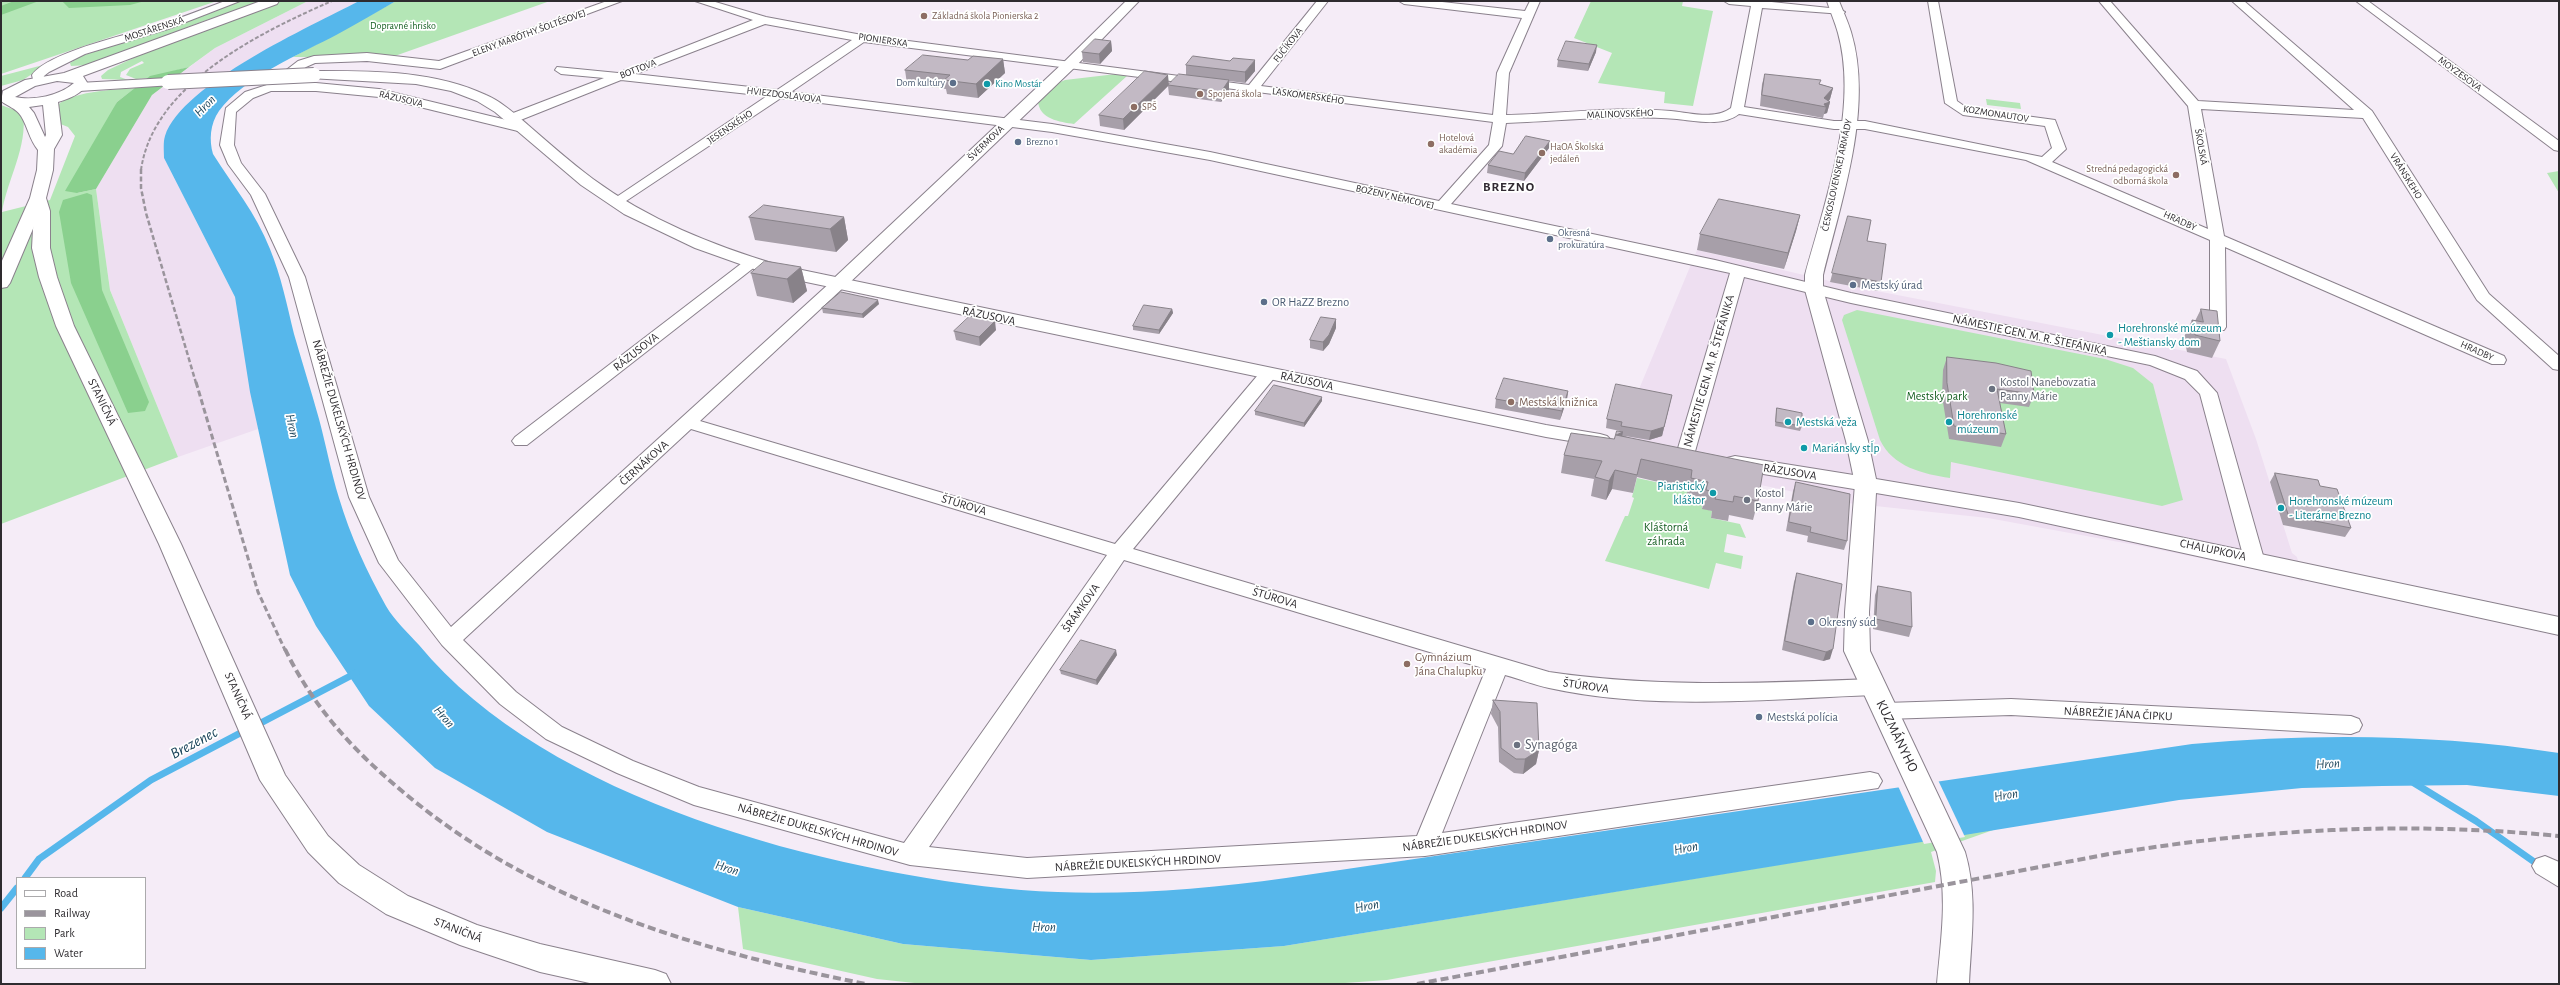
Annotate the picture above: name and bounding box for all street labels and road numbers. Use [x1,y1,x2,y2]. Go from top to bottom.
street label: ELENY MARÓTHY ŠOLTÉSOVEJ [470,7,588,59]
street label: MOSTÁRENSKÁ [123,14,185,44]
street label: FUČÍKOVA [1271,25,1305,65]
street label: PIONIERSKA [857,31,909,49]
street label: MOYZESOVA [2436,54,2484,94]
street label: BOTTOVA [618,57,658,81]
street label: HVIEZDOSLAVOVA [746,84,822,106]
street label: LASKOMERSKÉHO [1271,85,1345,107]
street label: RÁZUSOVA [378,88,424,110]
street label: KOZMONAUTOV [1962,103,2030,125]
street label: JESENSKÉHO [705,107,755,147]
street label: MALINOVSKÉHO [1586,107,1654,121]
street label: ČESKOSLOVENSKEJ ARMÁDY [1819,118,1855,232]
street label: ŠVERMOVA [965,123,1007,163]
street label: ŠKOLSKÁ [2192,128,2210,166]
street label: VRÁNSKEHO [2387,151,2425,201]
street label: BOŽENY NĚMCOVEJ [1355,182,1435,212]
street label: HRADBY [2161,208,2199,234]
street label: NÁMESTIE GEN. M. R. ŠTEFÁNIKA [1680,293,1738,449]
street label: RÁZUSOVA [961,303,1017,329]
street label: NÁMESTIE GEN. M. R. ŠTEFÁNIKA [1951,312,2109,358]
street label: RÁZUSOVA [610,330,662,374]
street label: NÁBREŽIE DUKELSKÝCH HRDINOV [309,338,369,502]
street label: HRADBY [2458,338,2496,364]
street label: RÁZUSOVA [1279,368,1335,394]
street label: STANIČNÁ [85,376,119,428]
street label: ČERNÁKOVA [617,437,671,489]
street label: RÁZUSOVA [1762,461,1818,483]
street label: ŠTÚROVA [940,491,988,519]
street label: CHALUPKOVA [2179,536,2247,564]
street label: ŠRÁMKOVA [1059,581,1103,635]
street label: ŠTÚROVA [1251,584,1299,612]
street label: STANIČNÁ [221,670,255,722]
street label: ŠTÚROVA [1562,676,1610,696]
street label: KUZMÁNYHO [1872,697,1922,775]
street label: NÁBREŽIE JÁNA ČIPKU [2063,704,2173,724]
street label: NÁBREŽIE DUKELSKÝCH HRDINOV [736,800,900,860]
street label: NÁBREŽIE DUKELSKÝCH HRDINOV [1402,817,1568,855]
street label: NÁBREŽIE DUKELSKÝCH HRDINOV [1054,851,1222,875]
street label: STANIČNÁ [432,914,484,946]

